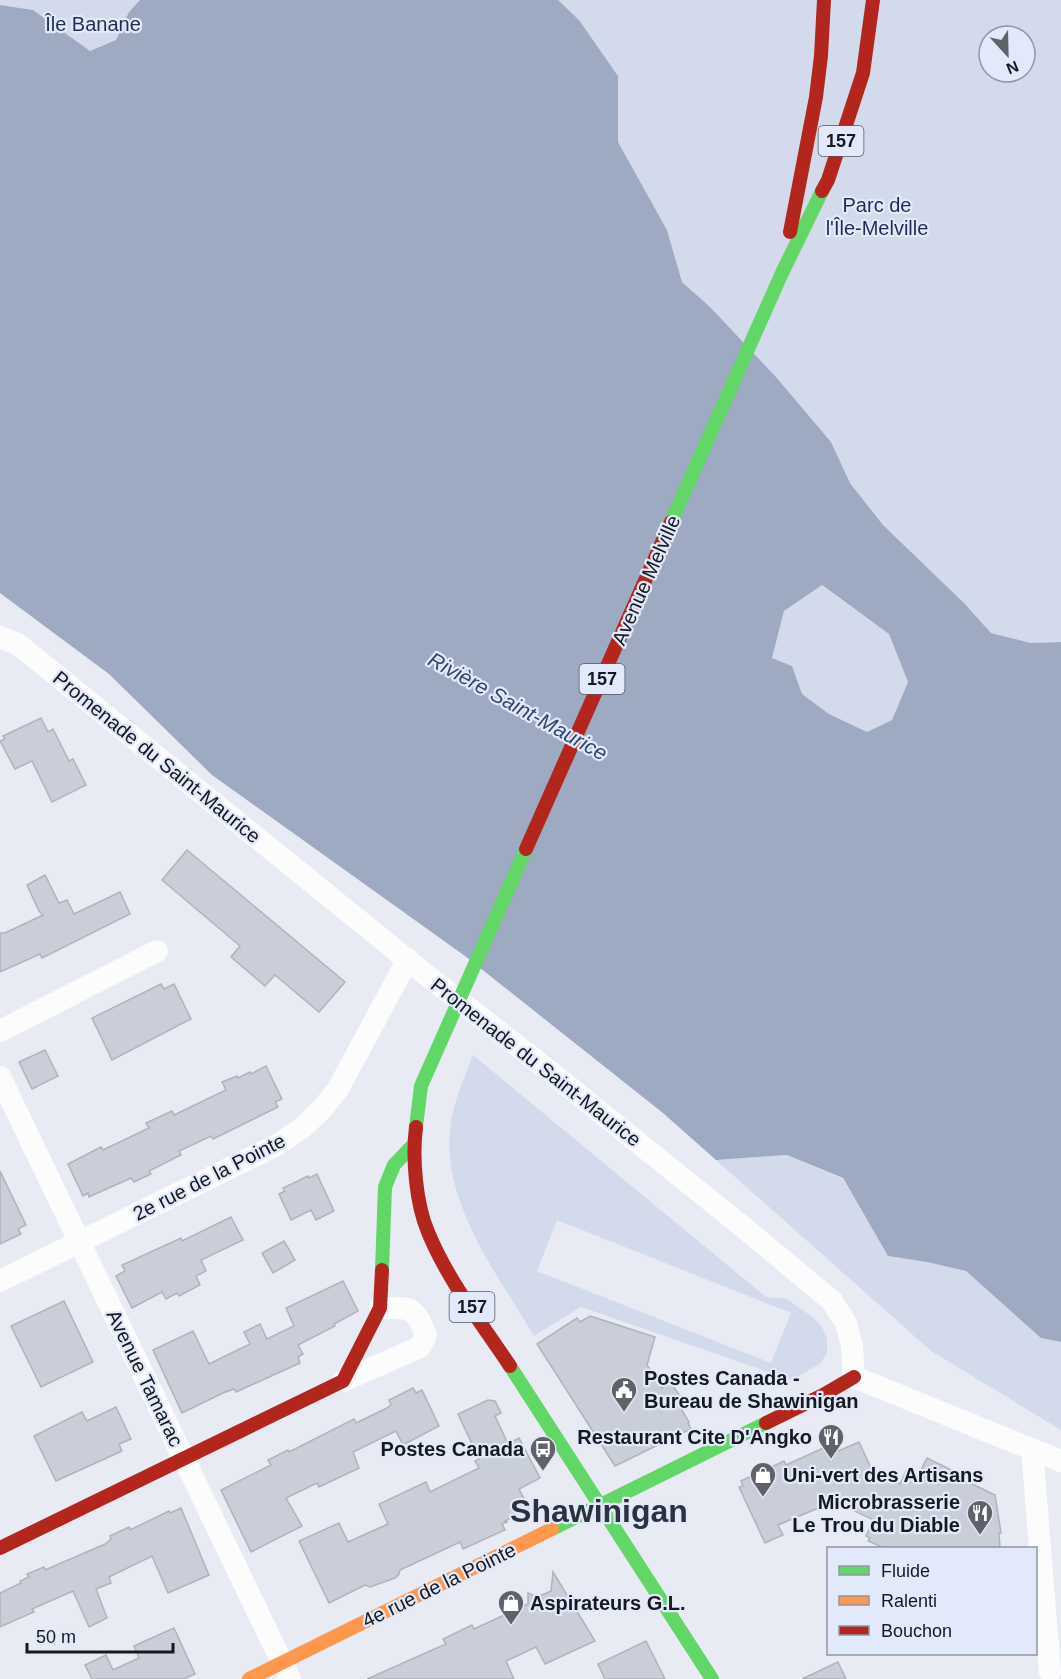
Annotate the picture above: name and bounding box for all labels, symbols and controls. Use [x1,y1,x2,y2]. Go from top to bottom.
park label: Île Banane [44,13,141,35]
north arrow [977,24,1037,84]
text: N [1004,57,1021,77]
road number: 157 [818,126,864,156]
park label: Parc de l'Île-Melville [826,194,928,239]
street label: Avenue Melville [608,512,684,648]
water label: Rivière Saint-Maurice [425,647,611,765]
road number: 157 [580,664,624,694]
street label: Promenade du Saint-Maurice [49,667,265,847]
street label: Promenade du Saint-Maurice [427,973,645,1151]
street label: 2e rue de la Pointe [129,1129,289,1225]
road number: 157 [450,1292,494,1322]
street label: Avenue Tamarac [102,1306,188,1450]
place label: Postes Canada - Bureau de Shawinigan [644,1367,858,1412]
public building icon: Postes Canada - Bureau de Shawinigan [609,1375,639,1413]
restaurant icon: Restaurant Cite D'Angko [816,1422,846,1460]
place label: Restaurant Cite D'Angko [577,1426,812,1448]
bus stop icon: Postes Canada [528,1434,558,1472]
place label: Postes Canada [381,1438,525,1460]
shop icon: Uni-vert des Artisans [748,1460,778,1498]
place label: Uni-vert des Artisans [783,1464,983,1486]
place label: Microbrasserie Le Trou du Diable [792,1491,960,1536]
district label: Shawinigan [510,1493,688,1529]
restaurant icon: Microbrasserie Le Trou du Diable [965,1498,995,1536]
street label: 4e rue de la Pointe [359,1538,519,1632]
legend [827,1547,1037,1655]
text: Fluide [881,1561,930,1581]
shop icon: Aspirateurs G.L. [496,1588,526,1626]
text: Ralenti [881,1591,937,1611]
place label: Aspirateurs G.L. [530,1592,686,1614]
scale bar [27,1616,172,1654]
text: Bouchon [881,1621,952,1641]
text: 50 m [36,1627,76,1647]

